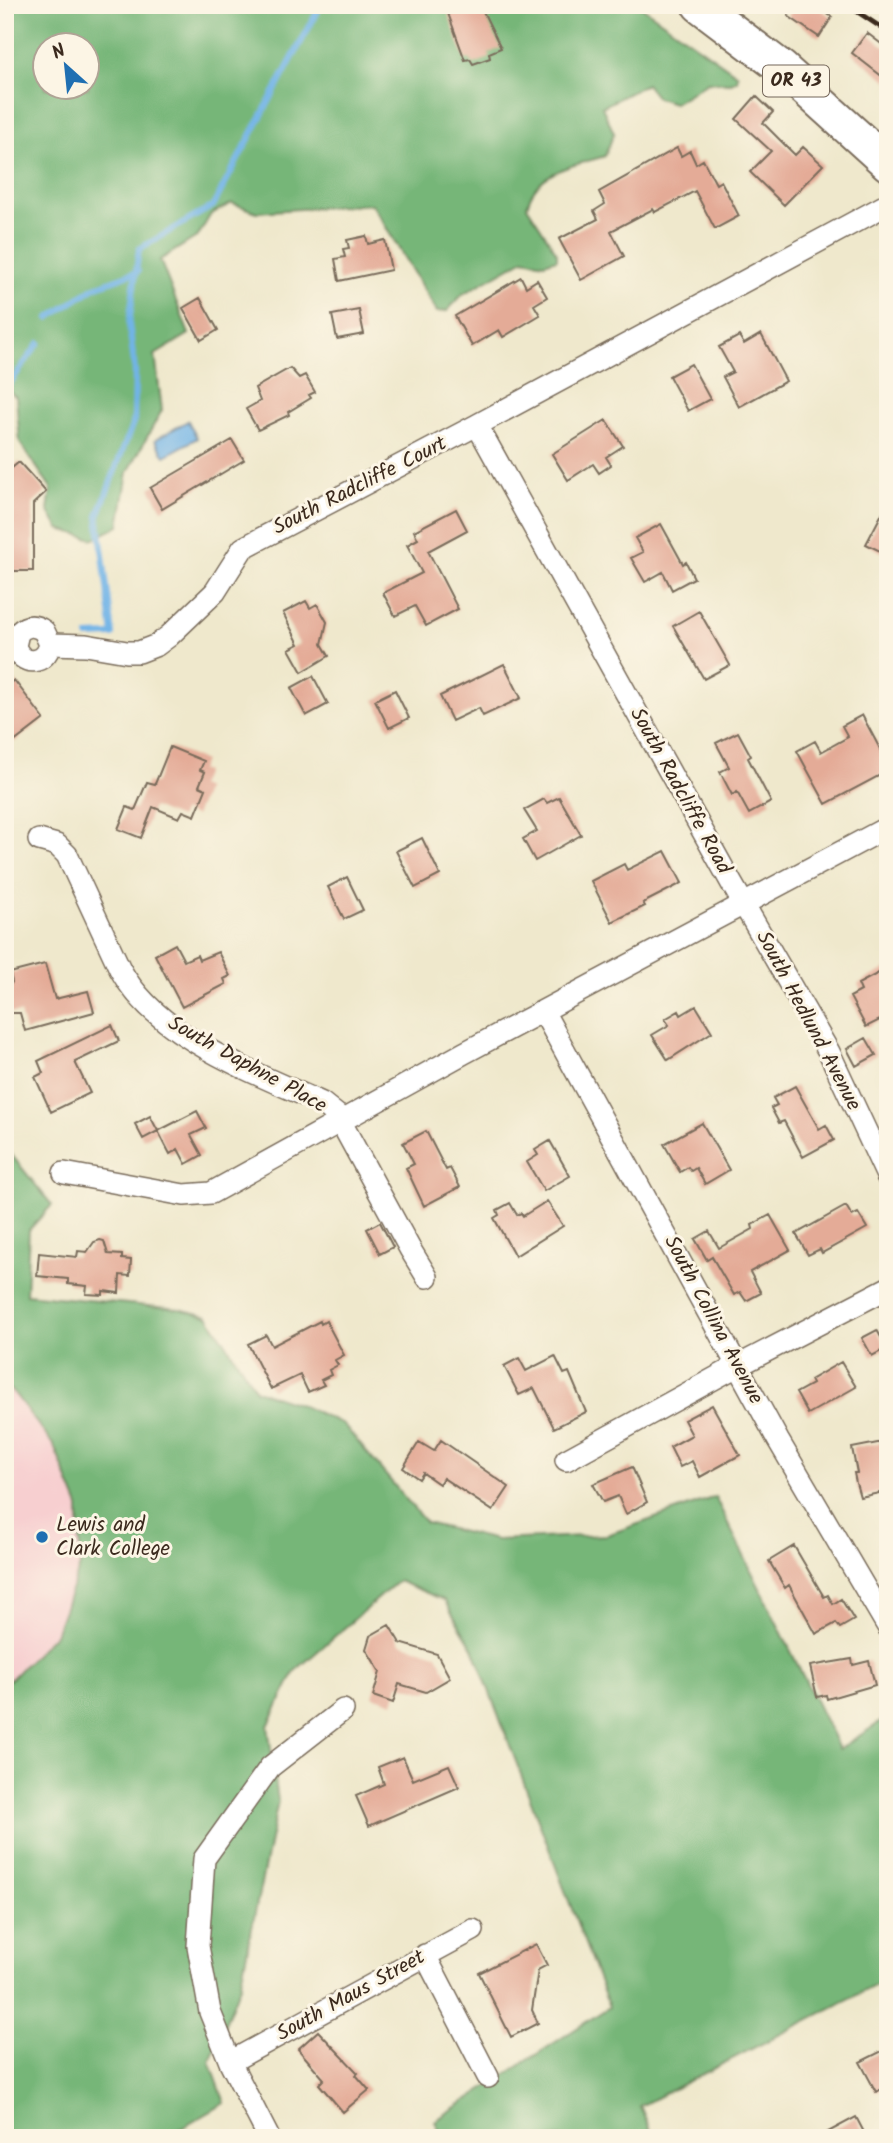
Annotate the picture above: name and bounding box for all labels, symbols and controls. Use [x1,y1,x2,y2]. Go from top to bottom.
north arrow [32,32,102,102]
text: N [47,37,71,69]
road number: OR 43 [763,66,829,96]
street label: South Radcliffe Court [267,427,454,544]
street label: South Radcliffe Road [620,701,740,881]
street label: South Hedlund Avenue [747,925,870,1117]
street label: South Daphne Place [161,1008,333,1123]
street label: South Collina Avenue [654,1230,772,1411]
place label: Lewis and Clark College [56,1509,171,1566]
marker: Lewis and Clark College [34,1529,50,1545]
street label: South Maus Street [271,1941,432,2051]

